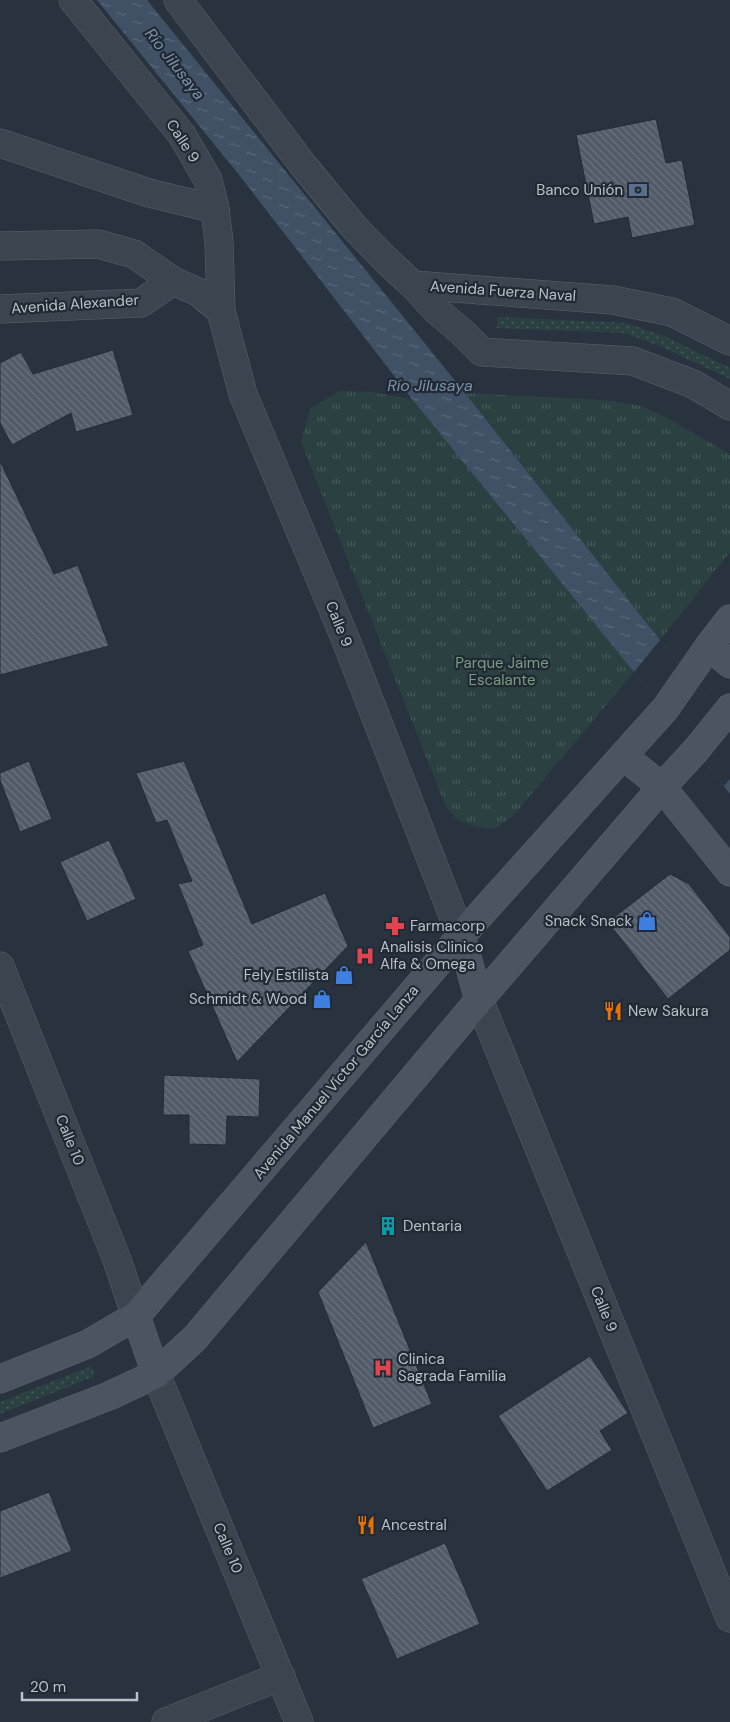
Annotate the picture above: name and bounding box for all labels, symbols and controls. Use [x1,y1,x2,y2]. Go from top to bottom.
water label: Río Jilusaya [140,24,210,104]
street label: Calle 9 [162,116,204,166]
bank icon: Banco Unión [627,179,649,201]
place label: Banco Unión [536,180,623,200]
street label: Avenida Fuerza Naval [429,276,577,306]
street label: Avenida Alexander [10,290,140,318]
water label: Río Jilusaya [387,375,473,396]
street label: Calle 9 [321,598,357,650]
park label: Parque Jaime Escalante [455,653,549,690]
shop icon: Snack Snack [636,910,658,932]
place label: Snack Snack [545,911,632,931]
pharmacy icon: Farmacorp [384,915,406,937]
place label: Farmacorp [410,916,485,936]
place label: Analisis Clinico Alfa & Omega [380,937,484,974]
hospital icon: Analisis Clinico Alfa & Omega [354,945,376,967]
shop icon: Fely Estilista [333,964,355,986]
place label: Fely Estilista [244,965,329,985]
street label: Avenida Manuel Víctor García Lanza [249,981,423,1183]
shop icon: Schmidt & Wood [311,988,333,1010]
place label: Schmidt & Wood [189,989,307,1009]
restaurant icon: New Sakura [602,1000,624,1022]
place label: New Sakura [628,1001,709,1021]
street label: Calle 10 [51,1112,89,1168]
building icon: Dentaria [377,1215,399,1237]
place label: Dentaria [403,1216,462,1236]
street label: Calle 9 [586,1283,622,1335]
place label: Clinica Sagrada Familia [398,1349,506,1386]
hospital icon: Clinica Sagrada Familia [372,1357,394,1379]
restaurant icon: Ancestral [355,1514,377,1536]
place label: Ancestral [381,1515,447,1535]
street label: Calle 10 [208,1520,248,1576]
scale bar [22,1670,138,1702]
text: 20 m [30,1677,66,1697]

